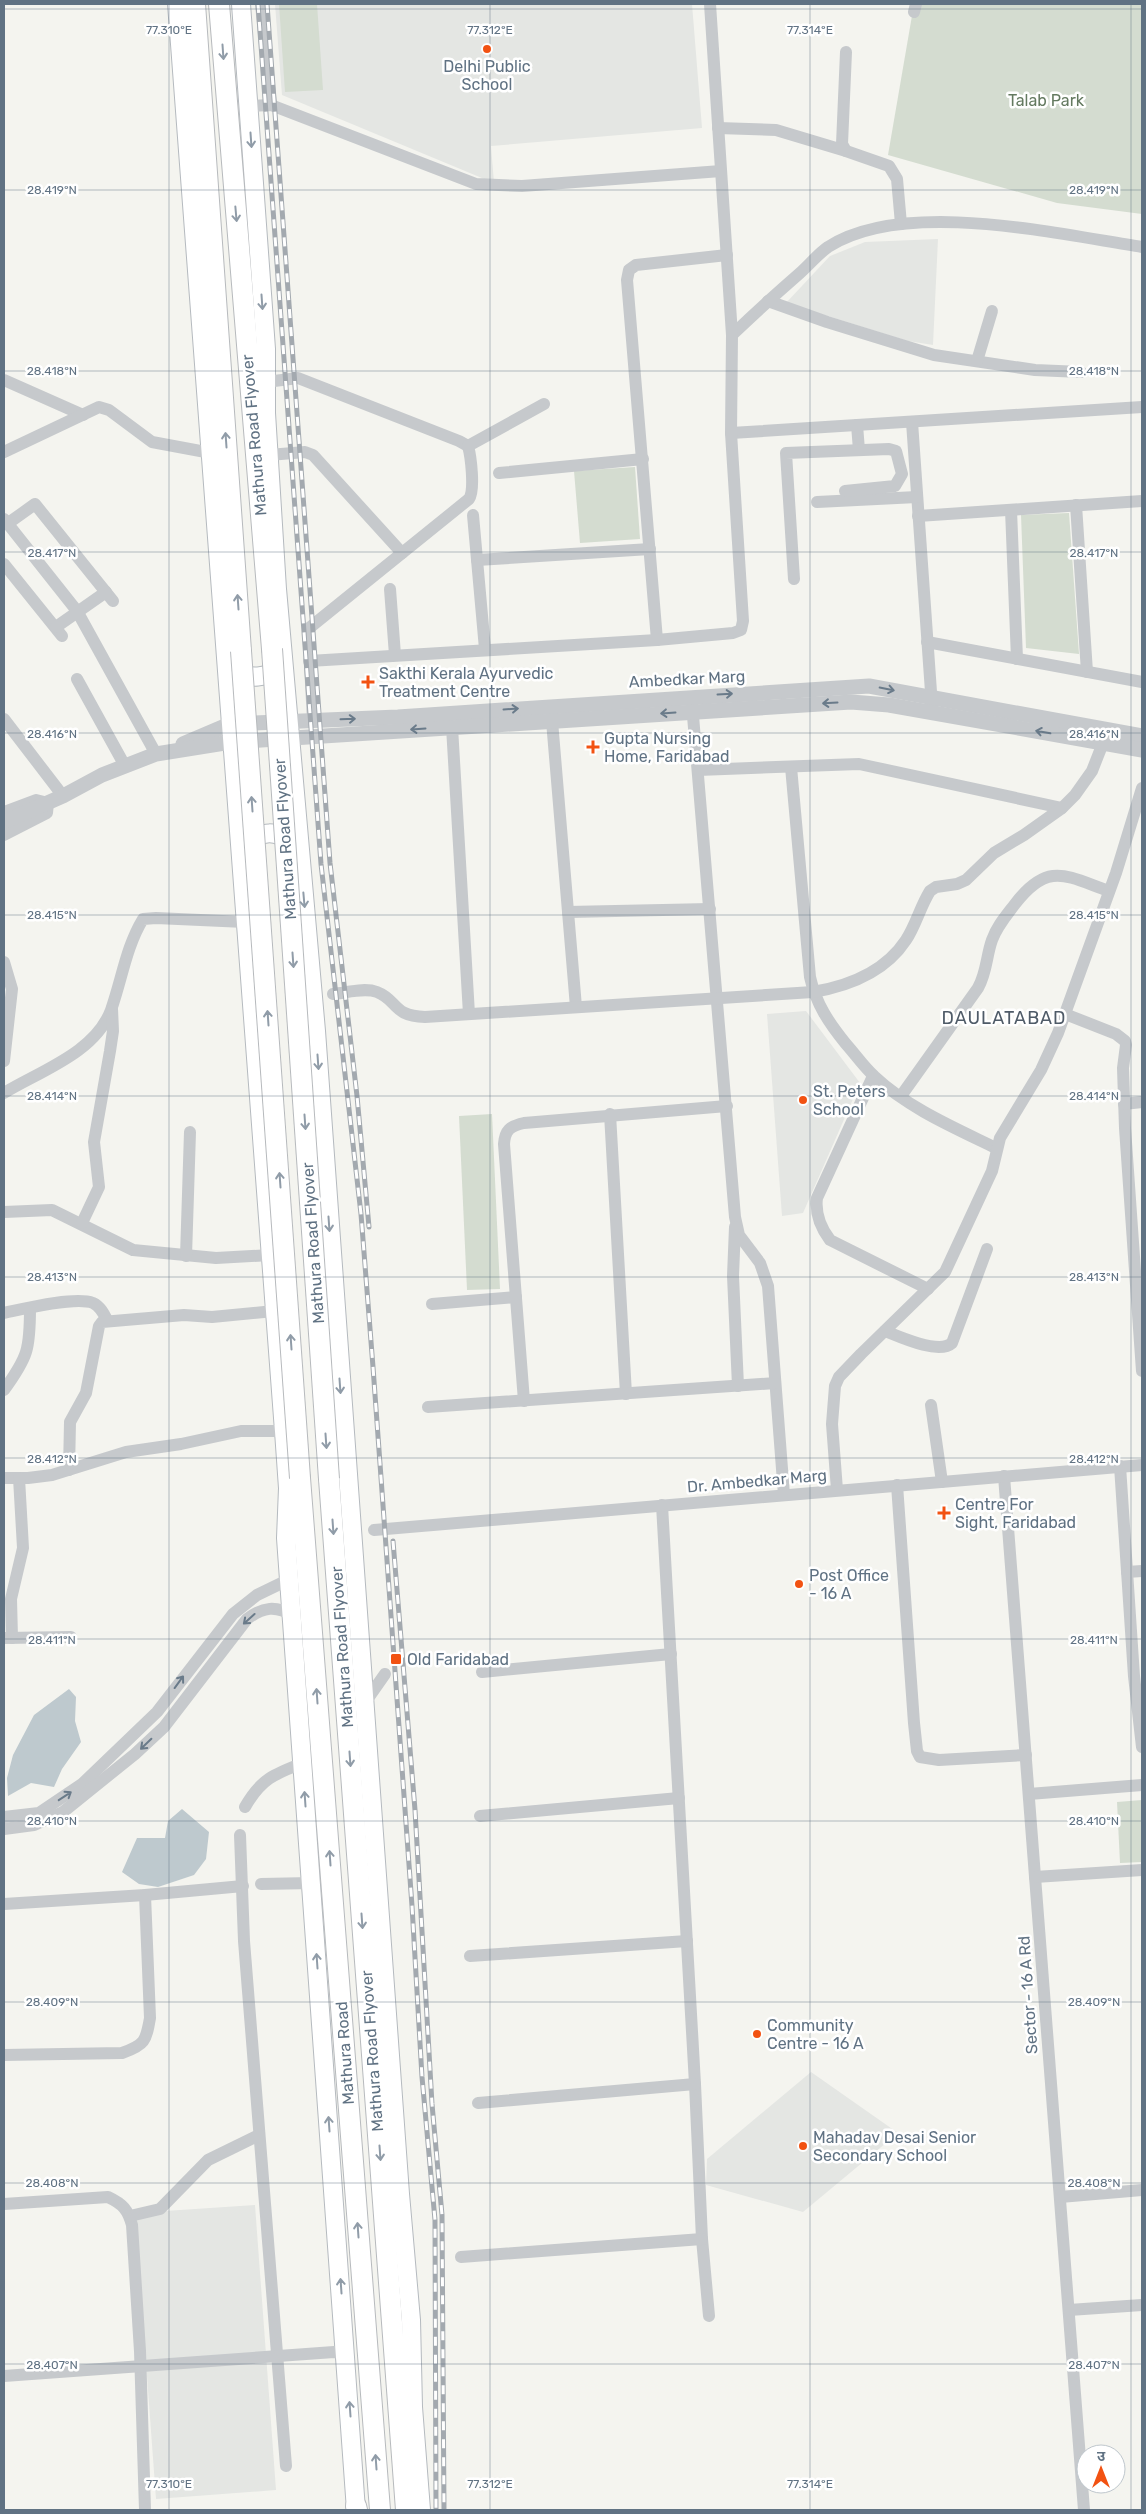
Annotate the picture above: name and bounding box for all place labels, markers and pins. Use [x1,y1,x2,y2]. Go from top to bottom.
marker: Delhi Public School [481,43,493,55]
place label: Delhi Public School [443,57,531,94]
place label: Sakthi Kerala Ayurvedic Treatment Centre [379,664,554,701]
marker: Sakthi Kerala Ayurvedic Treatment Centre [361,675,375,689]
place label: Gupta Nursing Home, Faridabad [604,729,730,766]
marker: Gupta Nursing Home, Faridabad [586,740,600,754]
place label: St. Peters School [813,1082,886,1119]
marker: St. Peters School [797,1094,809,1106]
place label: Centre For Sight, Faridabad [955,1495,1076,1532]
marker: Centre For Sight, Faridabad [937,1506,951,1520]
place label: Post Office - 16 A [809,1566,889,1603]
marker: Post Office - 16 A [793,1578,805,1590]
place label: Old Faridabad [407,1650,509,1669]
marker: Old Faridabad [389,1652,403,1666]
place label: Community Centre - 16 A [767,2016,864,2053]
marker: Community Centre - 16 A [751,2028,763,2040]
place label: Mahadav Desai Senior Secondary School [813,2128,976,2165]
marker: Mahadav Desai Senior Secondary School [797,2140,809,2152]

